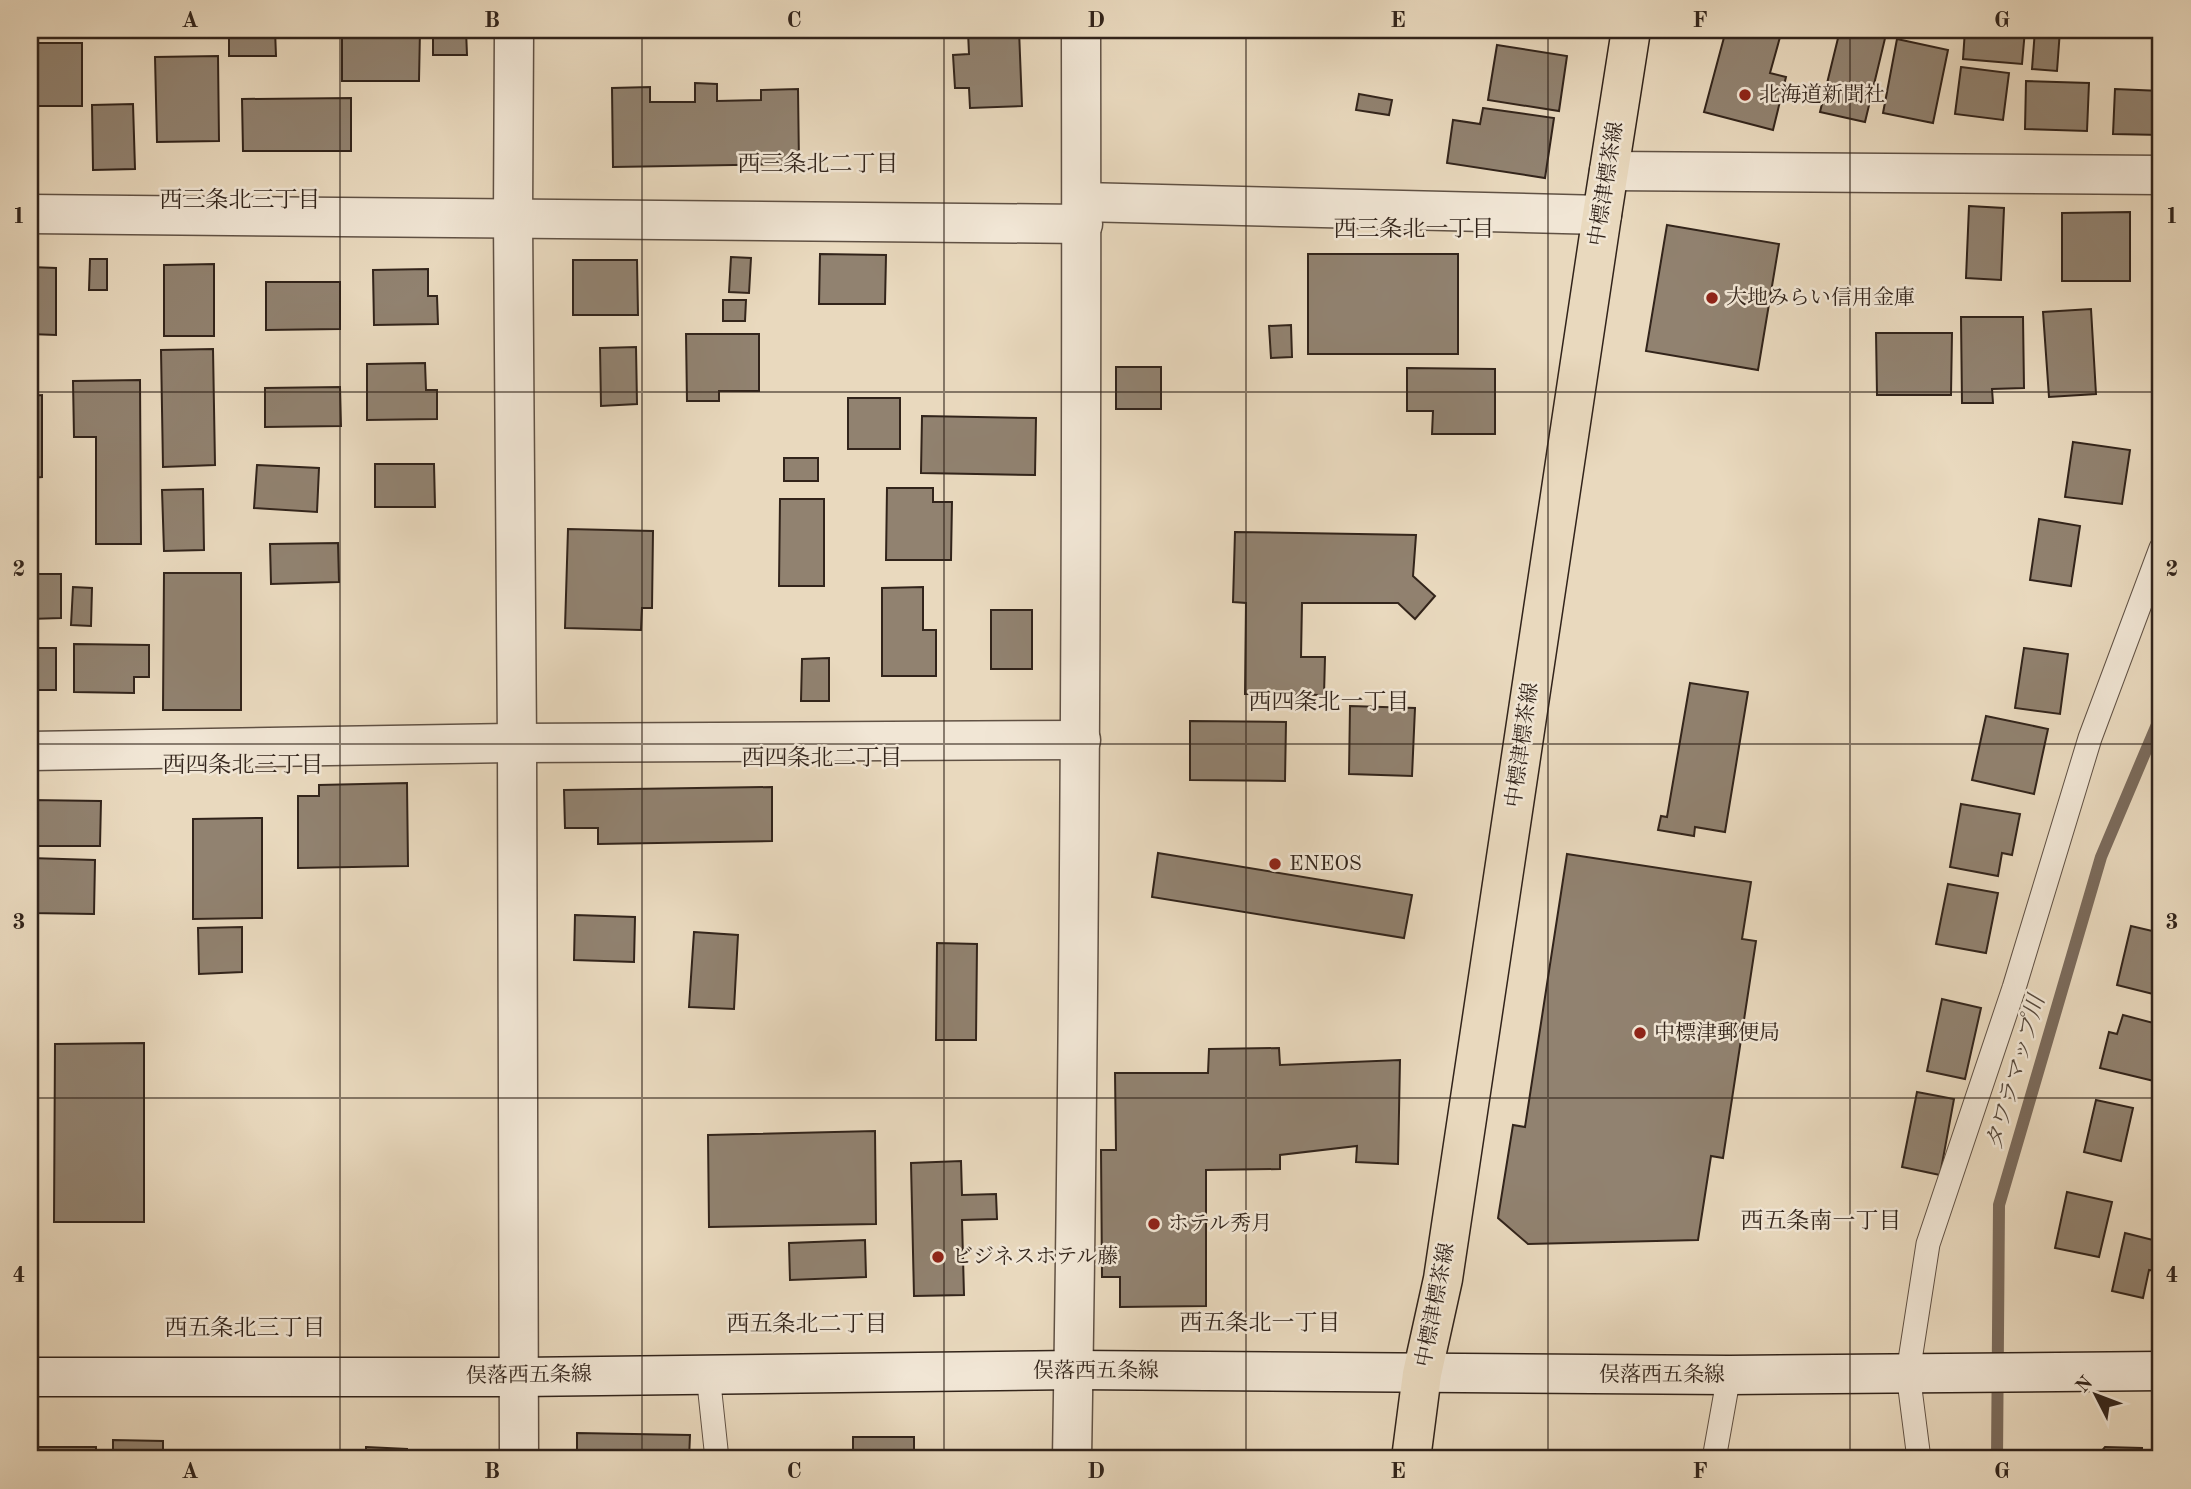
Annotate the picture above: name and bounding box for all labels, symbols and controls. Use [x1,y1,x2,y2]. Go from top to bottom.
text: A [181,9,199,32]
text: B [484,9,500,32]
text: C [786,9,802,32]
text: D [1087,9,1105,32]
text: E [1390,9,1406,32]
text: F [1692,9,1708,32]
text: G [1994,9,2010,32]
place label: 北海道新聞社 [1759,83,1885,106]
marker: 北海道新聞社 [1737,87,1753,103]
street label: 中標津標茶線 [1585,120,1627,248]
district label: 西三条北二丁目 [738,151,899,176]
district label: 西三条北三丁目 [160,187,321,212]
text: 1 [12,205,26,228]
text: 1 [2165,205,2179,228]
district label: 西三条北一丁目 [1334,216,1495,241]
place label: 大地みらい信用金庫 [1726,286,1915,309]
marker: 大地みらい信用金庫 [1704,290,1720,306]
text: 2 [12,558,26,581]
text: 2 [2165,558,2179,581]
street label: 中標津標茶線 [1502,681,1542,809]
district label: 西四条北一丁目 [1249,689,1410,714]
district label: 西四条北二丁目 [742,745,903,770]
district label: 西四条北三丁目 [163,752,324,777]
place label: ENEOS [1289,854,1362,875]
marker: ENEOS [1267,856,1283,872]
text: 3 [12,911,26,934]
text: 3 [2165,911,2179,934]
water label: タワラマップ川 [1982,990,2050,1153]
place label: 中標津郵便局 [1654,1021,1780,1044]
marker: 中標津郵便局 [1632,1025,1648,1041]
district label: 西五条南一丁目 [1741,1208,1902,1233]
place label: ホテル秀月 [1168,1212,1272,1235]
marker: ホテル秀月 [1146,1216,1162,1232]
street label: 中標津標茶線 [1412,1241,1458,1369]
place label: ビジネスホテル藤 [952,1245,1118,1268]
marker: ビジネスホテル藤 [930,1249,946,1265]
text: 4 [12,1264,26,1287]
text: 4 [2165,1264,2179,1287]
district label: 西五条北一丁目 [1180,1310,1341,1335]
district label: 西五条北二丁目 [727,1311,888,1336]
district label: 西五条北三丁目 [165,1315,326,1340]
street label: 俣落西五条線 [1033,1359,1159,1382]
north arrow [2062,1360,2132,1430]
street label: 俣落西五条線 [466,1362,592,1388]
street label: 俣落西五条線 [1599,1363,1725,1386]
text: N [2073,1373,2097,1397]
text: A [181,1460,199,1483]
text: B [484,1460,500,1483]
text: C [786,1460,802,1483]
text: D [1087,1460,1105,1483]
text: E [1390,1460,1406,1483]
text: F [1692,1460,1708,1483]
text: G [1994,1460,2010,1483]

